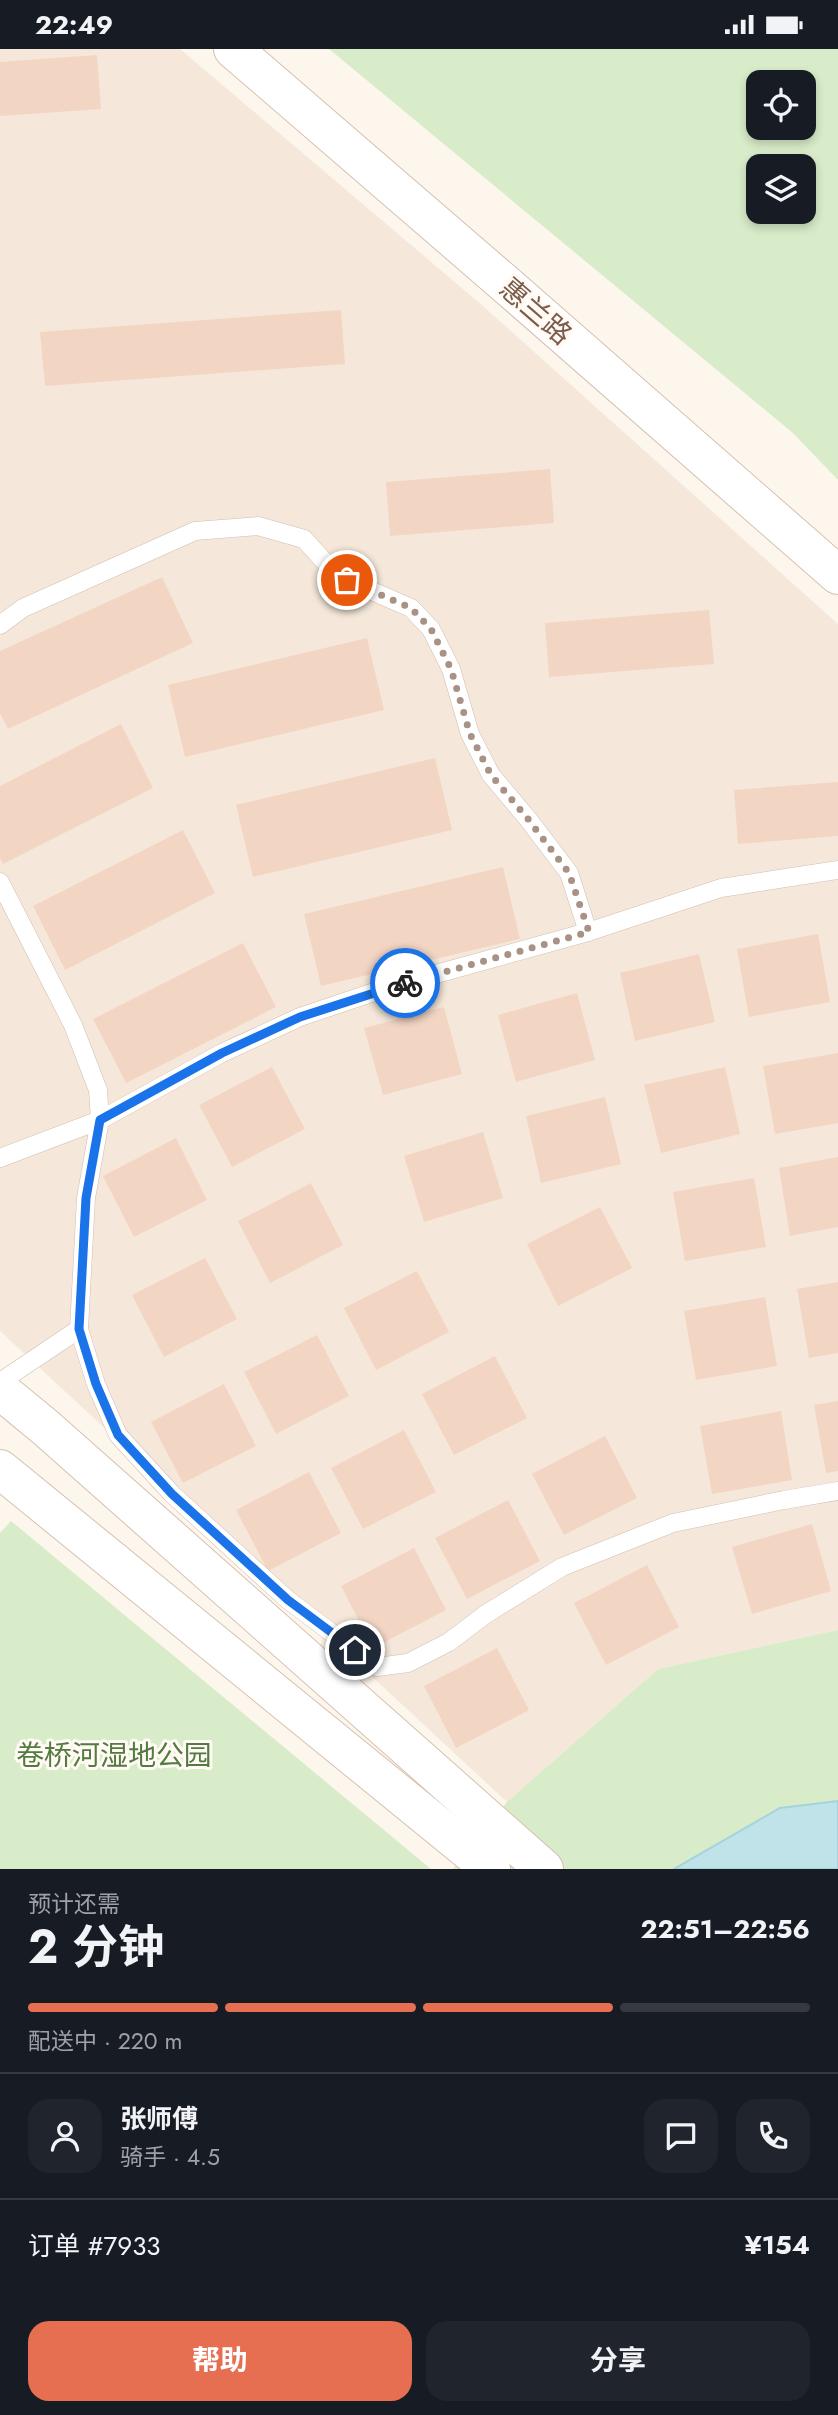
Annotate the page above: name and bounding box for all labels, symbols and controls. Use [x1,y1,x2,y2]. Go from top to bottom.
text: 22:49 [35,6,113,44]
map controls [746,70,816,224]
button: locate [746,70,816,140]
button: layers [746,154,816,224]
street label: 惠兰路 [491,268,581,354]
pin [317,550,377,610]
icon: bag [328,561,366,599]
courier [370,948,440,1018]
icon: bike [386,964,424,1002]
pin [325,1620,385,1680]
icon: home [336,1631,374,1669]
park label: 卷桥河湿地公园 [16,1735,212,1776]
text: 预计还需 [28,1887,120,1921]
text: 22:51–22:56 [640,1910,810,1948]
text: 2 分钟 [28,1914,164,1980]
text: 配送中 · 220 m [28,2024,183,2058]
button: person [28,2099,102,2173]
button: chat [644,2099,718,2173]
button: phone [736,2099,810,2173]
text: 张师傅 [120,2100,198,2138]
text: 骑手 · 4.5 [120,2140,220,2174]
text: ¥154 [744,2226,810,2264]
text: 订单 #7933 [28,2227,161,2265]
button: 帮助 [28,2321,412,2401]
button: 分享 [426,2321,810,2401]

